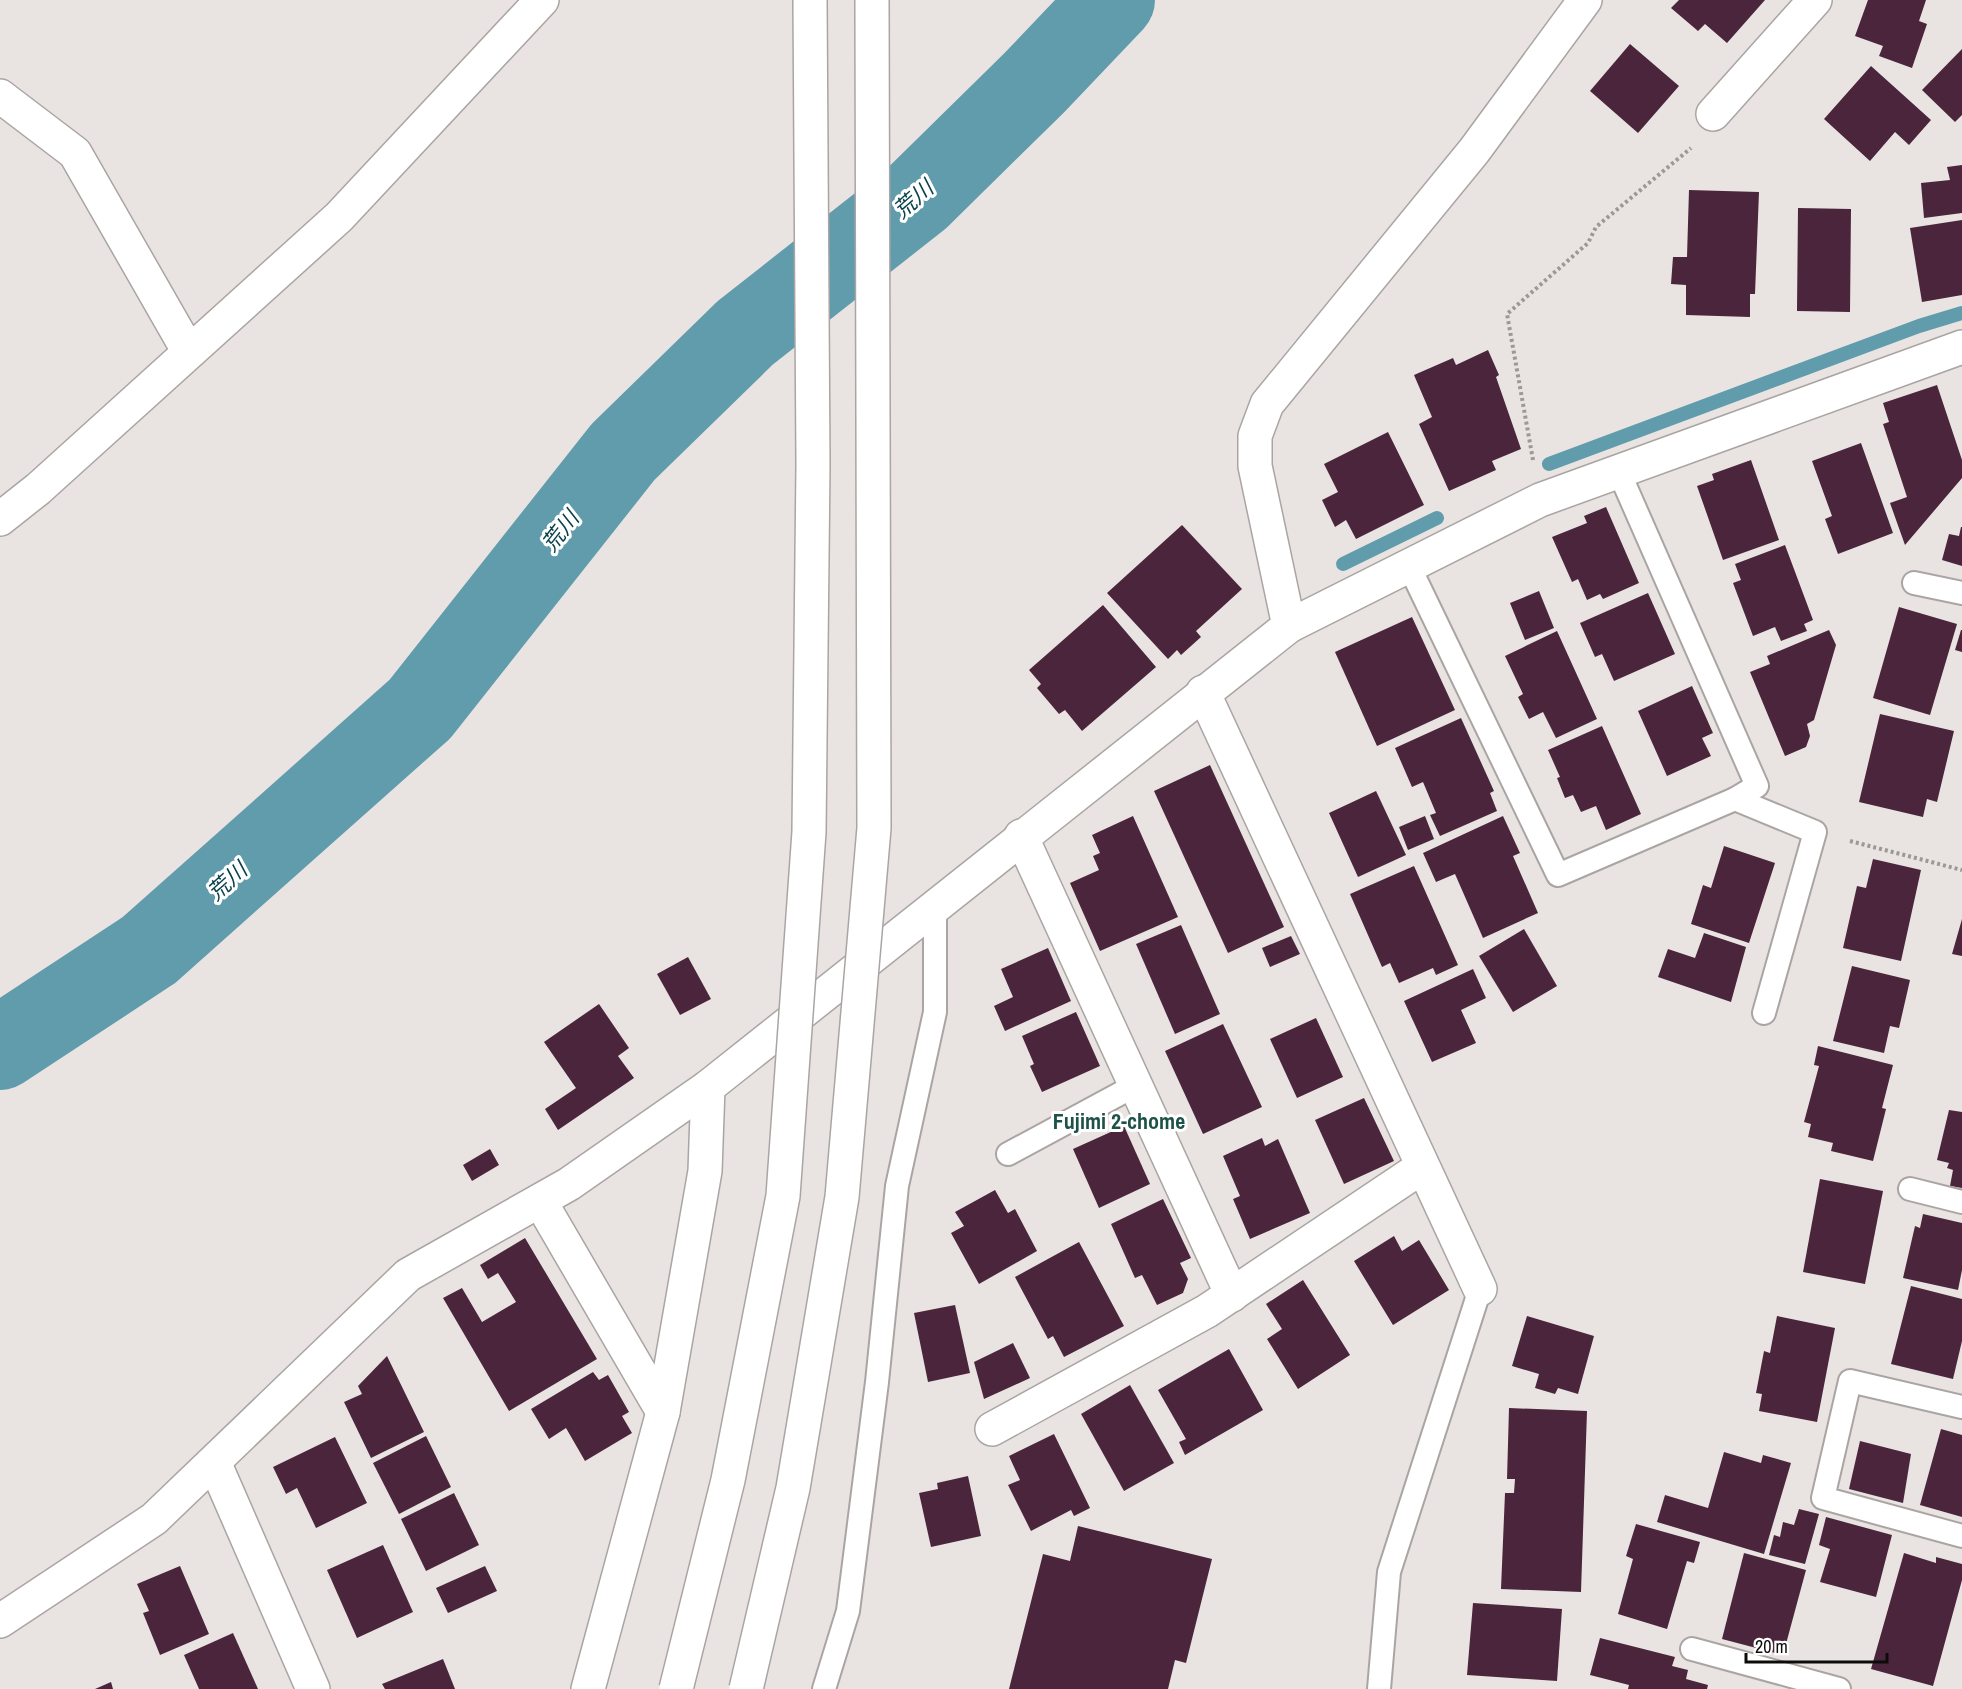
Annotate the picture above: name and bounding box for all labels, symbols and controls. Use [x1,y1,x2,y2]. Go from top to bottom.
water label: 荒川 [887,172,941,225]
water label: 荒川 [535,503,587,558]
water label: 荒川 [201,854,255,907]
district label: Fujimi 2-chome [1053,1106,1185,1136]
scale bar [1746,1626,1887,1664]
text: 20 m [1755,1634,1788,1659]

